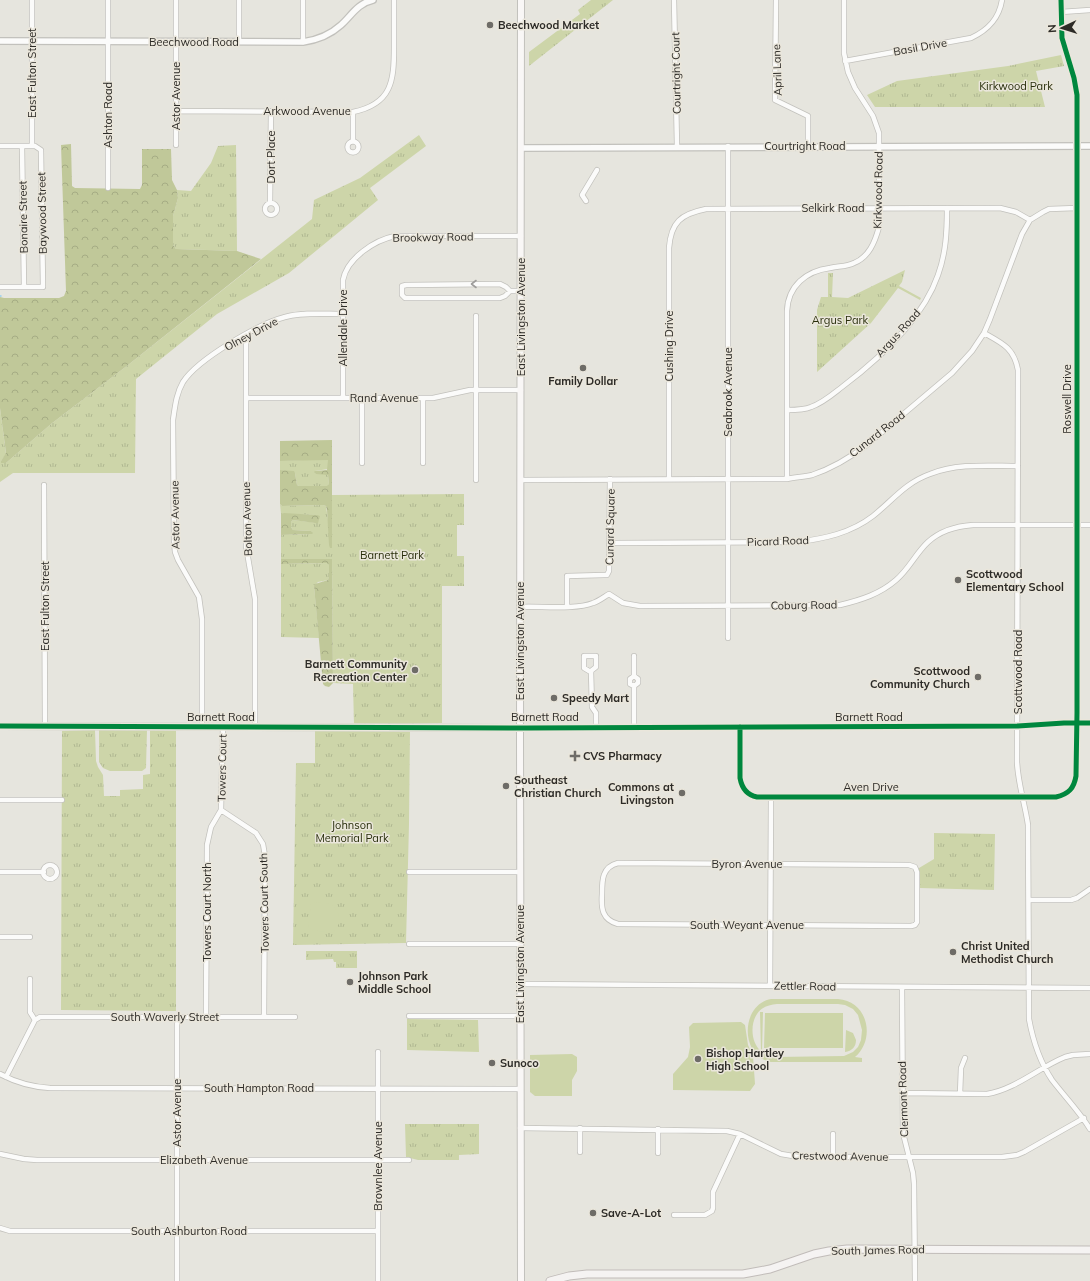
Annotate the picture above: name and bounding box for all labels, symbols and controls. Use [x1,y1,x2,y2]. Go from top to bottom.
north arrow [1042,8,1082,48]
place label: Beechwood Market [498,18,599,32]
marker: Beechwood Market [485,20,495,30]
text: N [1045,24,1059,33]
street label: East Fulton Street [25,28,39,118]
street label: Courtright Court [668,32,684,114]
street label: Beechwood Road [149,35,239,49]
street label: Basil Drive [892,35,948,59]
street label: April Lane [769,44,785,96]
street label: Astor Avenue [169,62,183,130]
park label: Kirkwood Park [979,79,1053,93]
street label: Ashton Road [101,82,115,148]
street label: Arkwood Avenue [263,104,351,118]
street label: Dort Place [264,130,278,184]
street label: Courtright Road [764,139,846,153]
street label: Kirkwood Road [870,151,886,229]
street label: Baywood Street [34,172,50,254]
street label: Bonaire Street [15,180,31,253]
street label: Selkirk Road [801,201,865,215]
street label: Brookway Road [392,229,474,245]
street label: East Livingston Avenue [514,258,528,376]
one-way arrow [471,280,477,288]
street label: Allendale Drive [336,289,350,367]
street label: Argus Road [873,306,923,360]
street label: Cushing Drive [662,311,676,381]
park label: Argus Park [812,313,869,327]
street label: Olney Drive [222,314,280,354]
street label: Seabrook Avenue [721,347,735,437]
marker: Family Dollar [578,363,588,373]
street label: Roswell Drive [1060,364,1074,434]
place label: Family Dollar [548,374,618,388]
street label: Rand Avenue [350,391,418,405]
street label: Cunard Road [846,408,908,460]
street label: Astor Avenue [167,481,183,549]
street label: Bolton Avenue [239,482,255,556]
street label: Cunard Square [602,489,618,565]
street label: Picard Road [747,533,809,549]
park label: Barnett Park [360,548,424,562]
street label: East Fulton Street [38,561,52,651]
place label: Scottwood Elementary School [966,567,1064,594]
marker: Scottwood Elementary School [953,575,963,585]
street label: East Livingston Avenue [513,582,527,700]
street label: Coburg Road [771,597,837,613]
street label: Scottwood Road [1011,630,1025,714]
place label: Barnett Community Recreation Center [305,657,408,684]
place label: Scottwood Community Church [870,664,970,691]
marker: Barnett Community Recreation Center [410,665,420,675]
marker: Scottwood Community Church [973,672,983,682]
place label: Speedy Mart [562,691,629,705]
marker: Speedy Mart [549,693,559,703]
street label: Barnett Road [187,710,255,724]
street label: Barnett Road [511,710,579,724]
street label: Barnett Road [835,710,903,724]
street label: Towers Court [214,734,230,802]
place label: CVS Pharmacy [583,749,662,763]
marker: CVS Pharmacy [570,751,580,761]
place label: Southeast Christian Church [514,773,601,800]
place label: Commons at Livingston [608,780,674,807]
street label: Aven Drive [843,780,899,794]
marker: Southeast Christian Church [501,781,511,791]
marker: Commons at Livingston [677,788,687,798]
park label: Johnson Memorial Park [315,818,389,845]
street label: Towers Court South [256,853,272,953]
street label: Byron Avenue [711,857,783,871]
street label: Towers Court North [200,862,214,962]
street label: East Livingston Avenue [513,905,527,1023]
street label: South Weyant Avenue [690,918,804,932]
place label: Christ United Methodist Church [961,939,1053,966]
marker: Christ United Methodist Church [948,947,958,957]
place label: Johnson Park Middle School [358,969,431,996]
marker: Johnson Park Middle School [345,977,355,987]
street label: Zettler Road [774,978,836,994]
street label: South Waverly Street [111,1010,219,1024]
place label: Bishop Hartley High School [706,1046,784,1073]
marker: Bishop Hartley High School [693,1054,703,1064]
place label: Sunoco [500,1056,539,1070]
marker: Sunoco [487,1058,497,1068]
street label: Clermont Road [895,1061,911,1137]
street label: Astor Avenue [170,1079,184,1147]
street label: South Hampton Road [204,1081,314,1095]
street label: Brownlee Avenue [371,1121,385,1211]
street label: Crestwood Avenue [792,1148,888,1164]
street label: Elizabeth Avenue [160,1153,248,1167]
place label: Save-A-Lot [601,1206,661,1220]
marker: Save-A-Lot [588,1208,598,1218]
street label: South Ashburton Road [131,1224,247,1238]
street label: South James Road [831,1242,925,1258]

